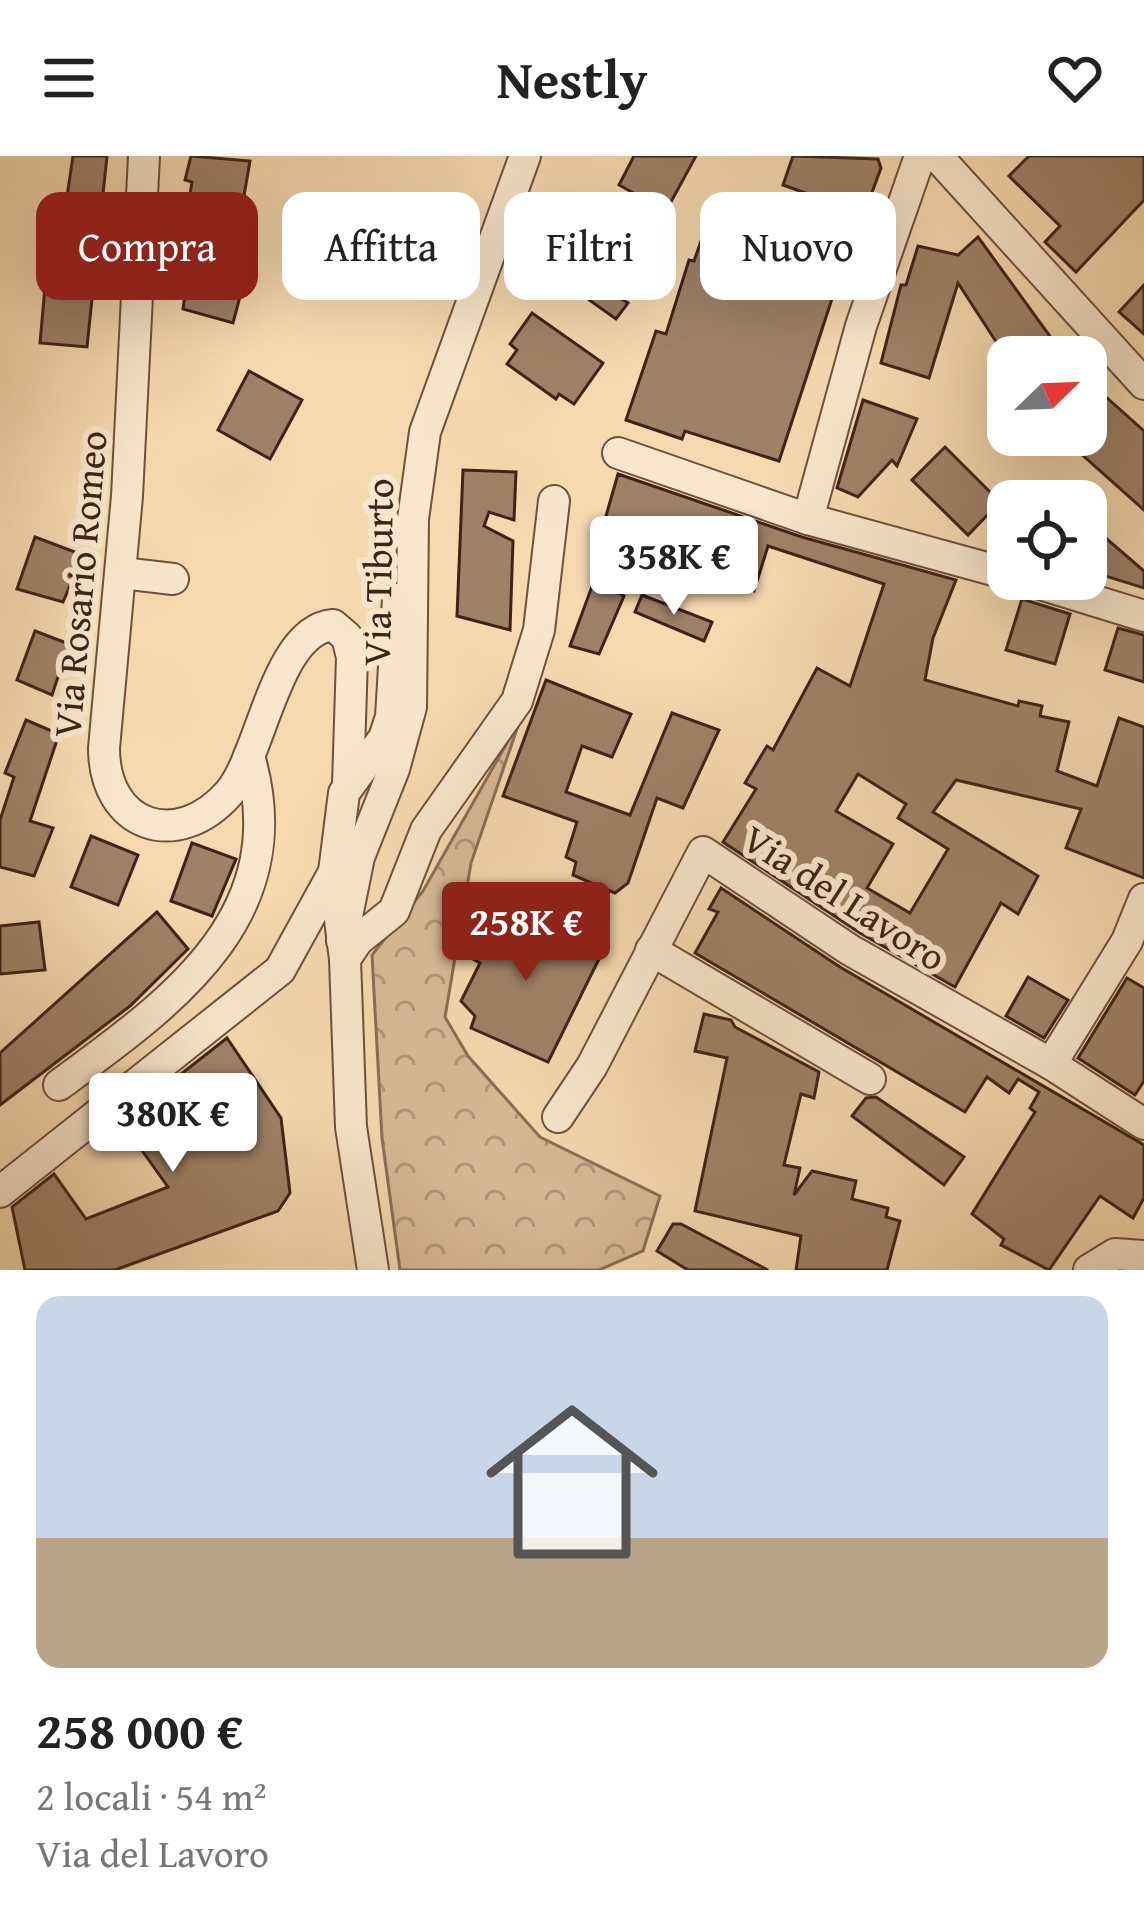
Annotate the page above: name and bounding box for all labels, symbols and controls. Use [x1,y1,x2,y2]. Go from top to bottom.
text: Nestly [497,39,647,118]
icon: menu [36,45,102,111]
icon: heart [1042,45,1108,111]
chip: Compra [36,192,258,300]
chip: Affitta [282,192,480,300]
chip: Filtri [504,192,676,300]
chip: Nuovo [700,192,896,300]
north arrow [987,336,1107,456]
map controls [987,336,1107,600]
street label: Via Rosario Romeo [37,428,121,740]
street label: Via Tiburto [347,478,407,666]
button: locate [987,480,1107,600]
pin: 358K € [576,516,772,618]
text: 358K € [617,526,731,583]
street label: Via del Lavoro [732,810,958,984]
pin: 258K € [428,882,624,984]
text: 258K € [469,892,583,949]
pin: 380K € [75,1073,271,1175]
text: 380K € [116,1083,230,1140]
icon: home [464,1374,680,1590]
text: 258 000 € [36,1692,243,1767]
text: 2 locali · 54 m² [36,1767,267,1824]
text: Via del Lavoro [36,1824,269,1881]

